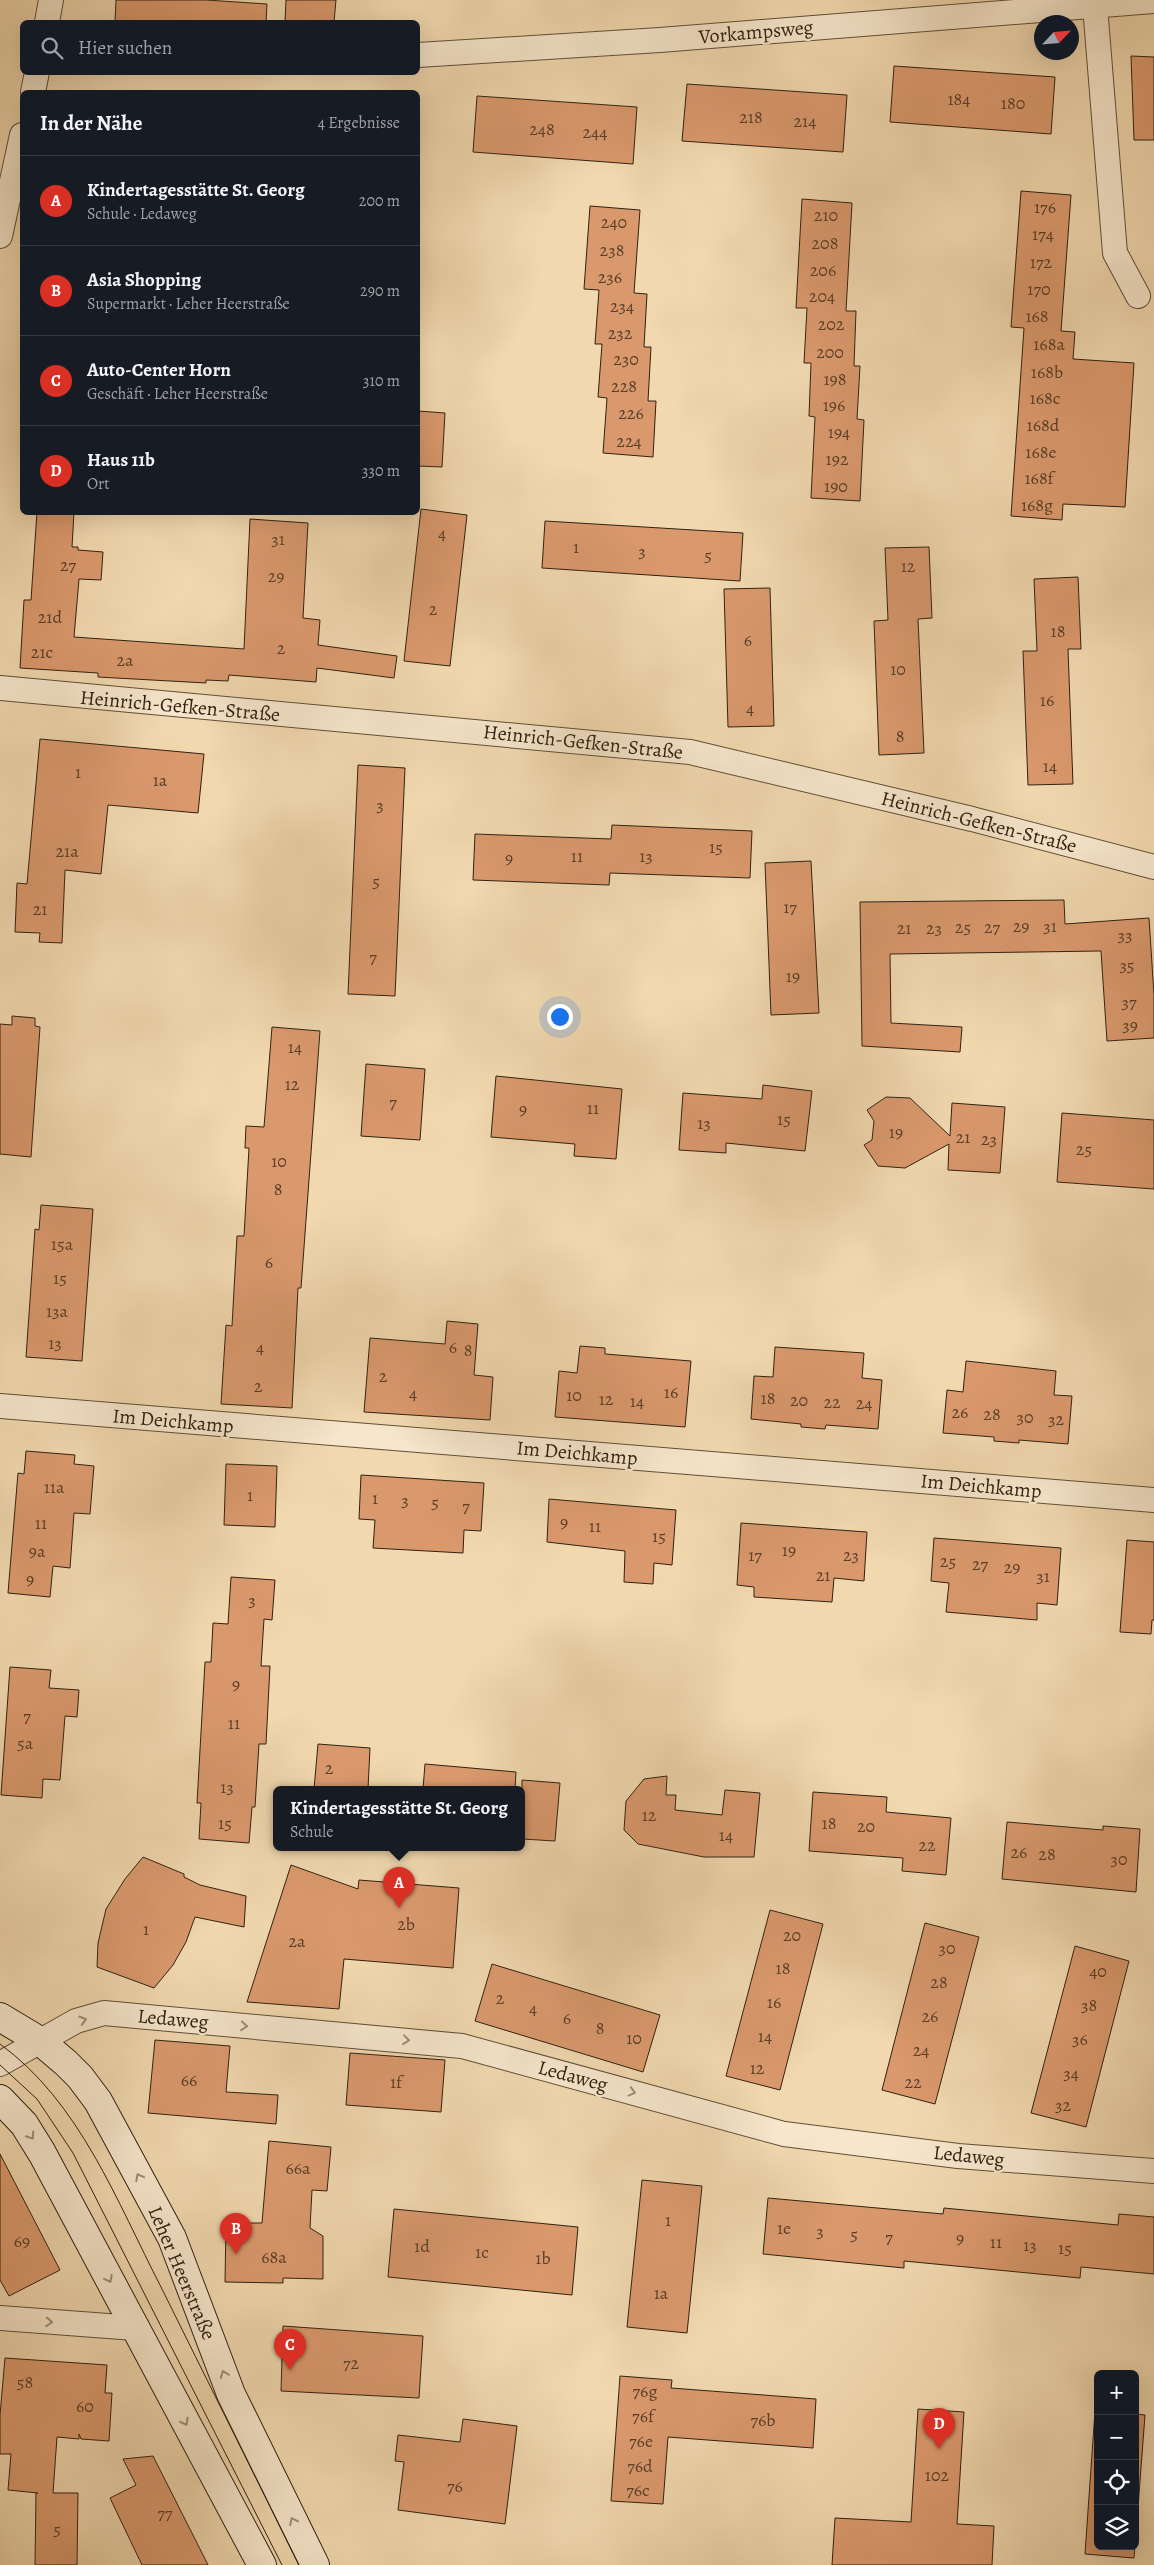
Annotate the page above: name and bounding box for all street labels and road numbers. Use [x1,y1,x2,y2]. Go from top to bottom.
street label: Vorkampsweg [697,14,814,51]
street label: Heinrich-Gefken-Straße [79,684,281,728]
street label: Heinrich-Gefken-Straße [482,718,684,766]
street label: Heinrich-Gefken-Straße [878,785,1080,859]
street label: Im Deichkamp [111,1402,235,1440]
street label: Im Deichkamp [515,1434,639,1472]
street label: Im Deichkamp [919,1467,1043,1505]
street label: Ledaweg [136,2002,210,2036]
street label: Ledaweg [535,2054,611,2098]
street label: Ledaweg [932,2139,1006,2173]
street label: Leher Heerstraße [142,2202,222,2344]

